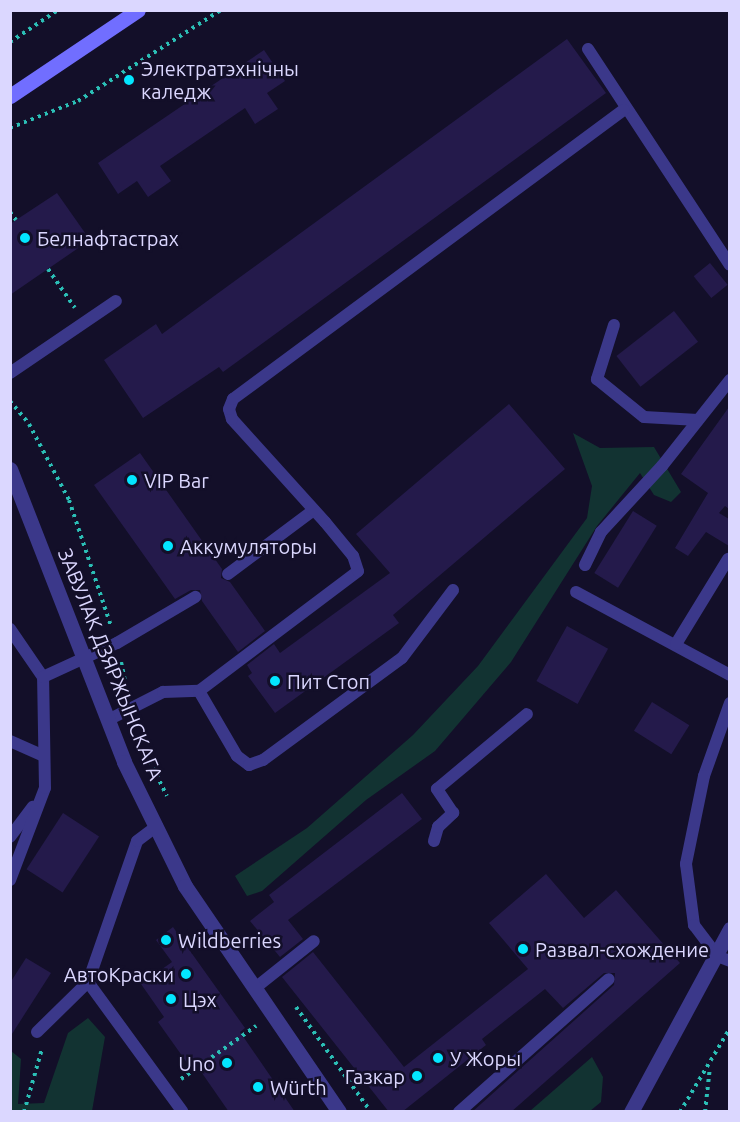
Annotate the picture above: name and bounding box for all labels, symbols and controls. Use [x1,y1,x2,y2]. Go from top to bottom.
place label: Электратэхнічны каледж [141,56,299,103]
marker: Электратэхнічны каледж [122,73,136,87]
place label: Белнафтастрах [37,226,179,250]
marker: Белнафтастрах [18,231,32,245]
place label: VIP Bar [144,468,209,492]
marker: VIP Bar [125,473,139,487]
place label: Аккумуляторы [180,534,317,558]
marker: Аккумуляторы [161,539,175,553]
street label: ЗАВУЛАК ДЗЯРЖЫНСКАГА [53,545,169,783]
place label: Пит Стоп [287,669,370,693]
marker: Пит Стоп [268,674,282,688]
place label: Wildberries [178,928,281,952]
marker: Wildberries [159,933,173,947]
place label: Развал-схождение [535,937,709,961]
marker: Развал-схождение [516,942,530,956]
place label: АвтоКраски [64,962,174,986]
marker: АвтоКраски [179,967,193,981]
place label: Цэх [183,987,217,1011]
marker: Цэх [164,992,178,1006]
place label: У Жоры [450,1046,521,1070]
place label: Uno [178,1051,215,1075]
marker: У Жоры [431,1051,445,1065]
marker: Uno [220,1056,234,1070]
place label: Газкар [345,1064,405,1088]
marker: Газкар [410,1069,424,1083]
place label: Würth [270,1075,327,1099]
marker: Würth [251,1080,265,1094]

